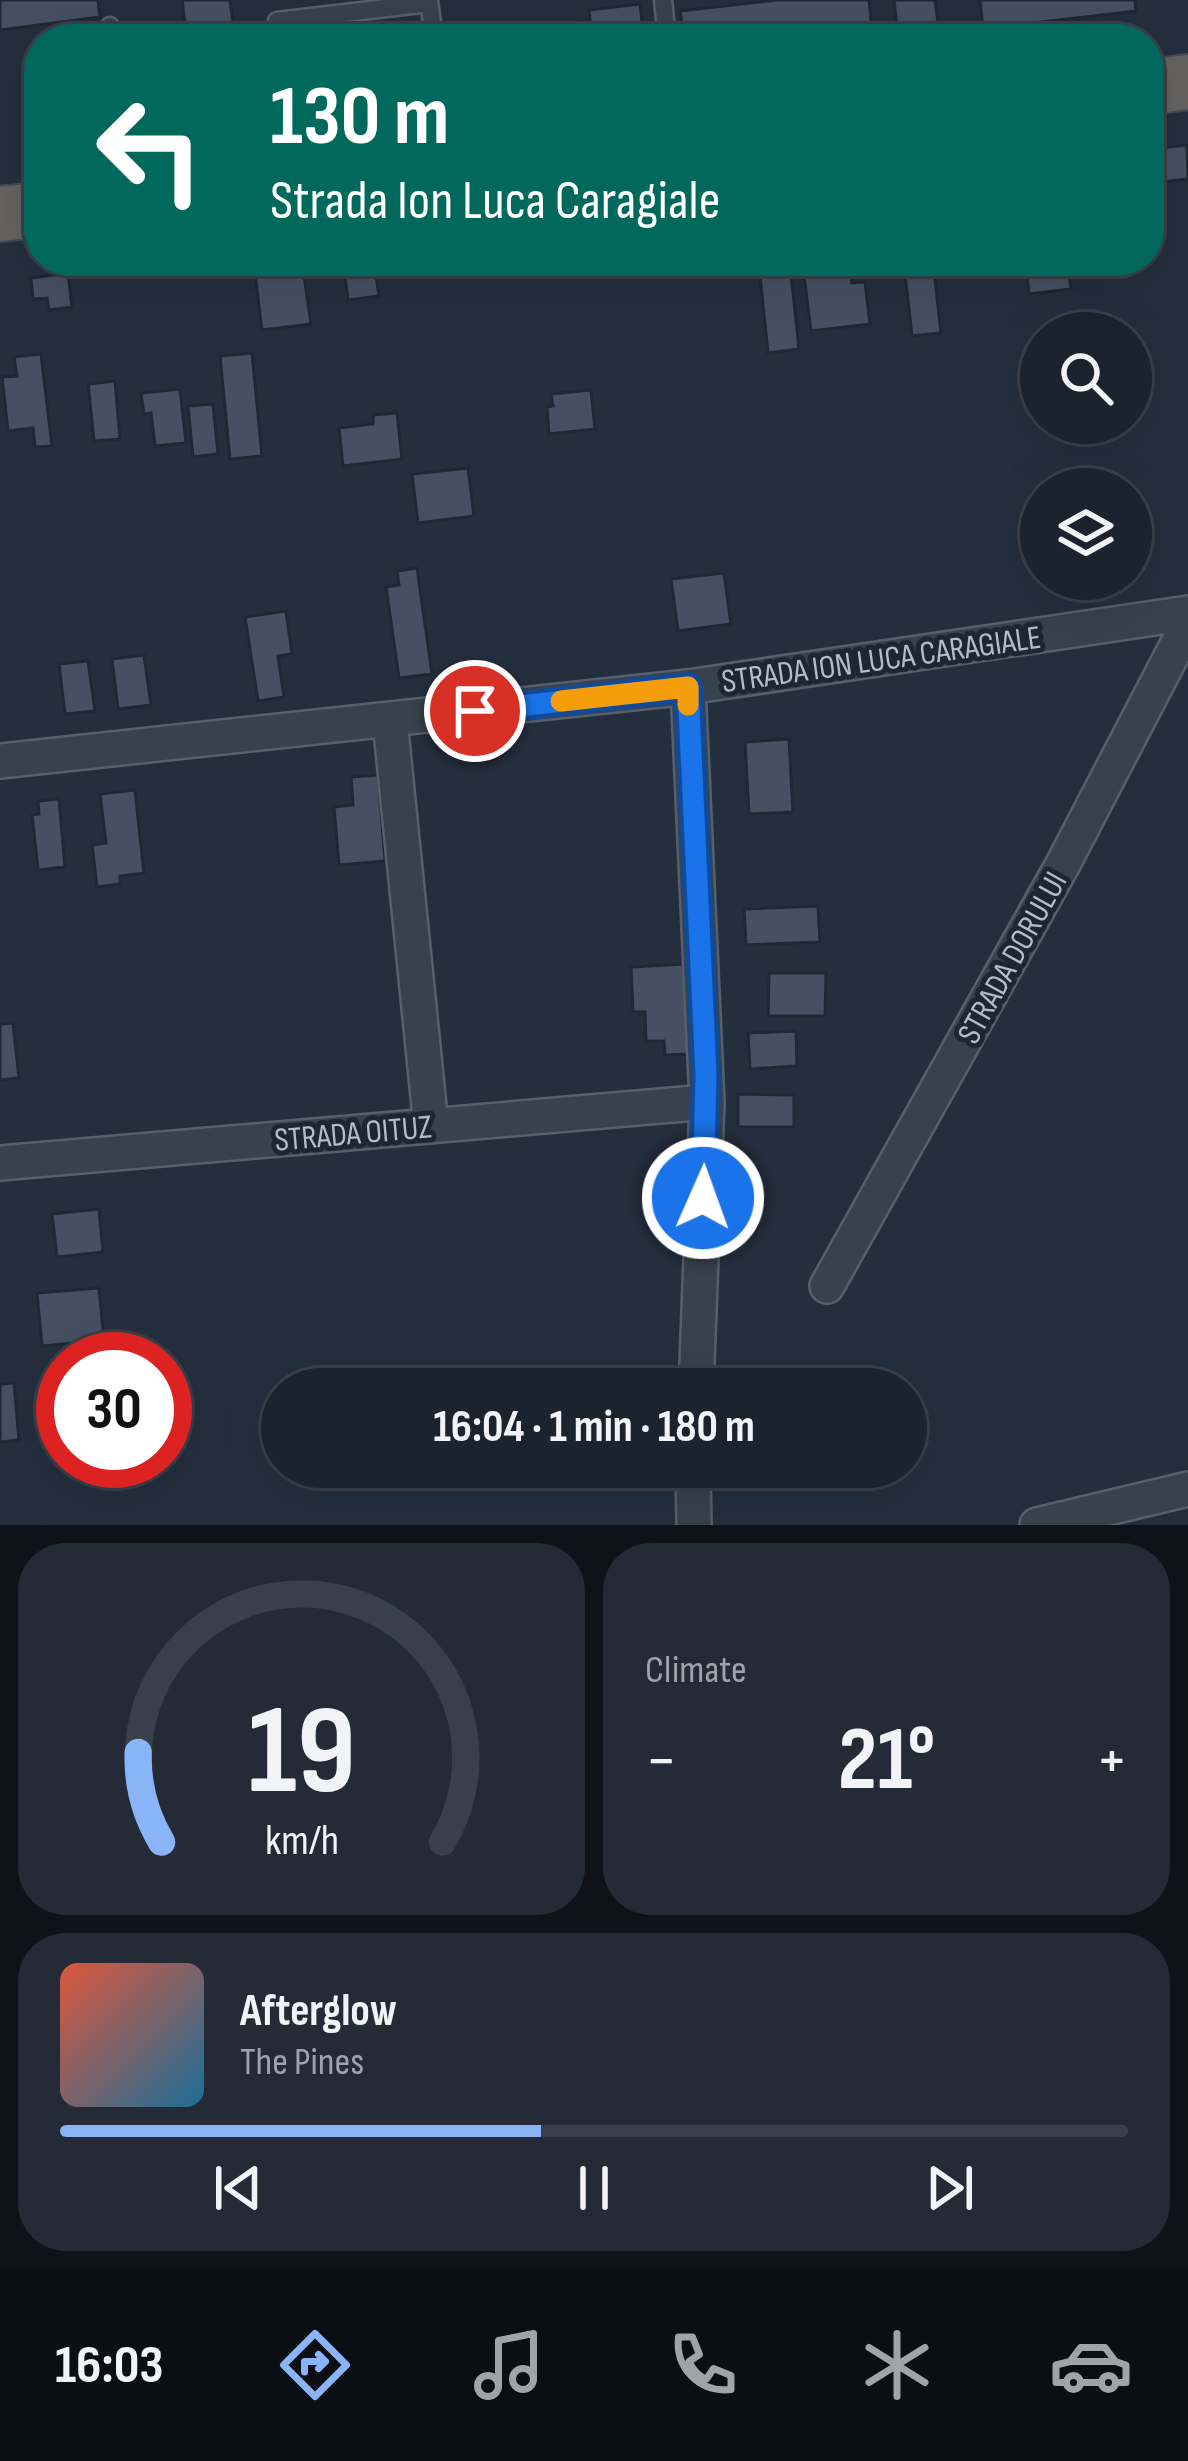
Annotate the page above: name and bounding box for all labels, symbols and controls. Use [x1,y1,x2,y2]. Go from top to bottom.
text: 130 m [270,67,449,168]
icon: left [72,72,228,228]
text: Strada Ion Luca Caragiale [270,169,720,234]
map controls [1020,312,1152,600]
button: search [1020,312,1152,444]
button: layers [1020,468,1152,600]
street label: STRADA ION LUCA CARAGIALE [719,618,1044,702]
pin [424,660,526,762]
icon: arrive [442,678,508,744]
street label: STRADA DORULUI [949,865,1076,1051]
street label: STRADA OITUZ [273,1107,434,1161]
position arrow [640,1135,766,1261]
speed limit sign: 30 [36,1332,192,1488]
text: 16:04 · 1 min · 180 m [433,1400,755,1455]
text: Climate [645,1647,747,1694]
text: 19 [247,1679,356,1828]
text: 21° [838,1707,935,1815]
text: − [645,1722,677,1801]
text: + [1096,1722,1128,1801]
text: km/h [264,1815,339,1867]
text: Afterglow [240,1984,397,2039]
text: The Pines [240,2039,364,2086]
icon: previous [205,2155,271,2221]
icon: pause [561,2155,627,2221]
icon: next [917,2155,983,2221]
icon: directions [273,2323,357,2407]
icon: music [467,2323,551,2407]
icon: phone [661,2323,745,2407]
icon: climate [855,2323,939,2407]
icon: car [1049,2323,1133,2407]
text: 16:03 [55,2333,164,2398]

